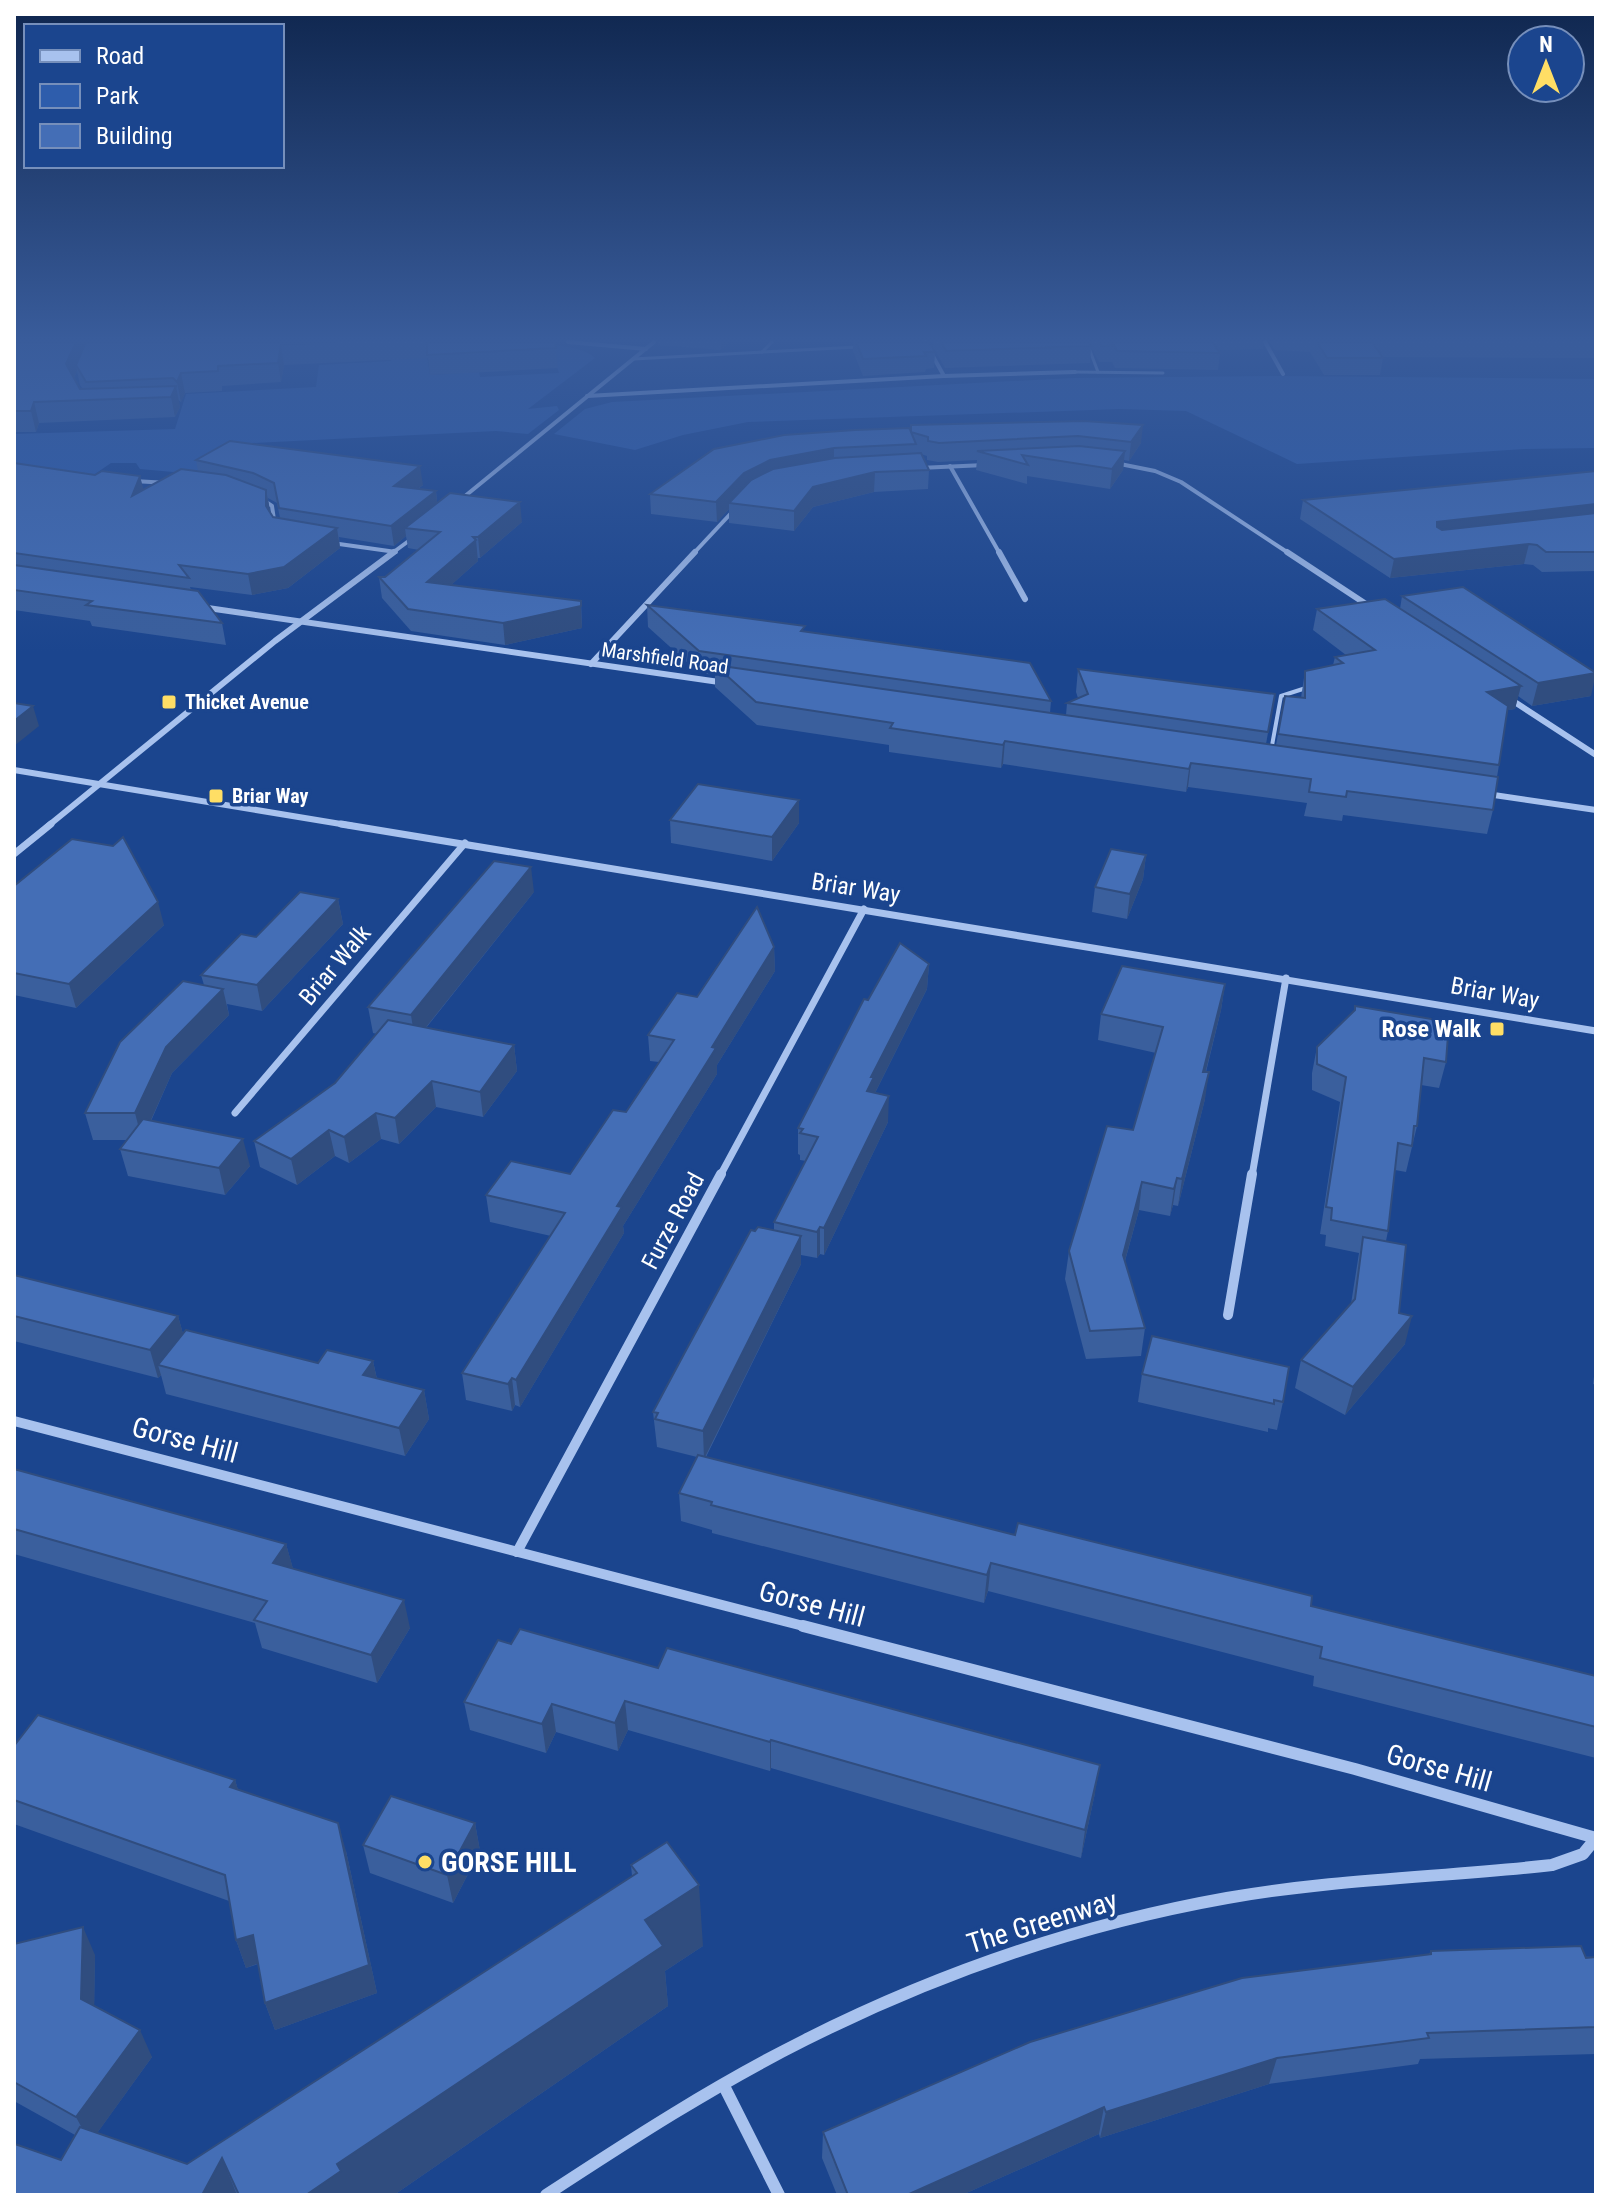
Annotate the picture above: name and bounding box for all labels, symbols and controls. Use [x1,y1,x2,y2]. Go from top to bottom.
legend [24,24,284,168]
north arrow [1506,24,1586,104]
text: N [1539,32,1553,57]
text: Road [96,42,144,70]
text: Park [96,82,139,110]
text: Building [96,122,173,150]
street label: Marshfield Road [600,637,730,679]
place label: Thicket Avenue [185,690,309,714]
marker: Thicket Avenue [160,693,178,711]
place label: Briar Way [232,784,308,808]
marker: Briar Way [207,787,225,805]
street label: Briar Way [810,867,902,909]
street label: Briar Walk [293,919,377,1011]
street label: Briar Way [1449,971,1541,1015]
place label: Rose Walk [1381,1015,1482,1043]
marker: Rose Walk [1488,1020,1506,1038]
street label: Furze Road [636,1168,710,1274]
street label: Gorse Hill [129,1410,241,1470]
street label: Gorse Hill [756,1574,868,1634]
street label: Gorse Hill [1382,1737,1496,1799]
place label: GORSE HILL [441,1846,577,1879]
marker: GORSE HILL [416,1853,434,1871]
street label: The Greenway [963,1883,1121,1960]

